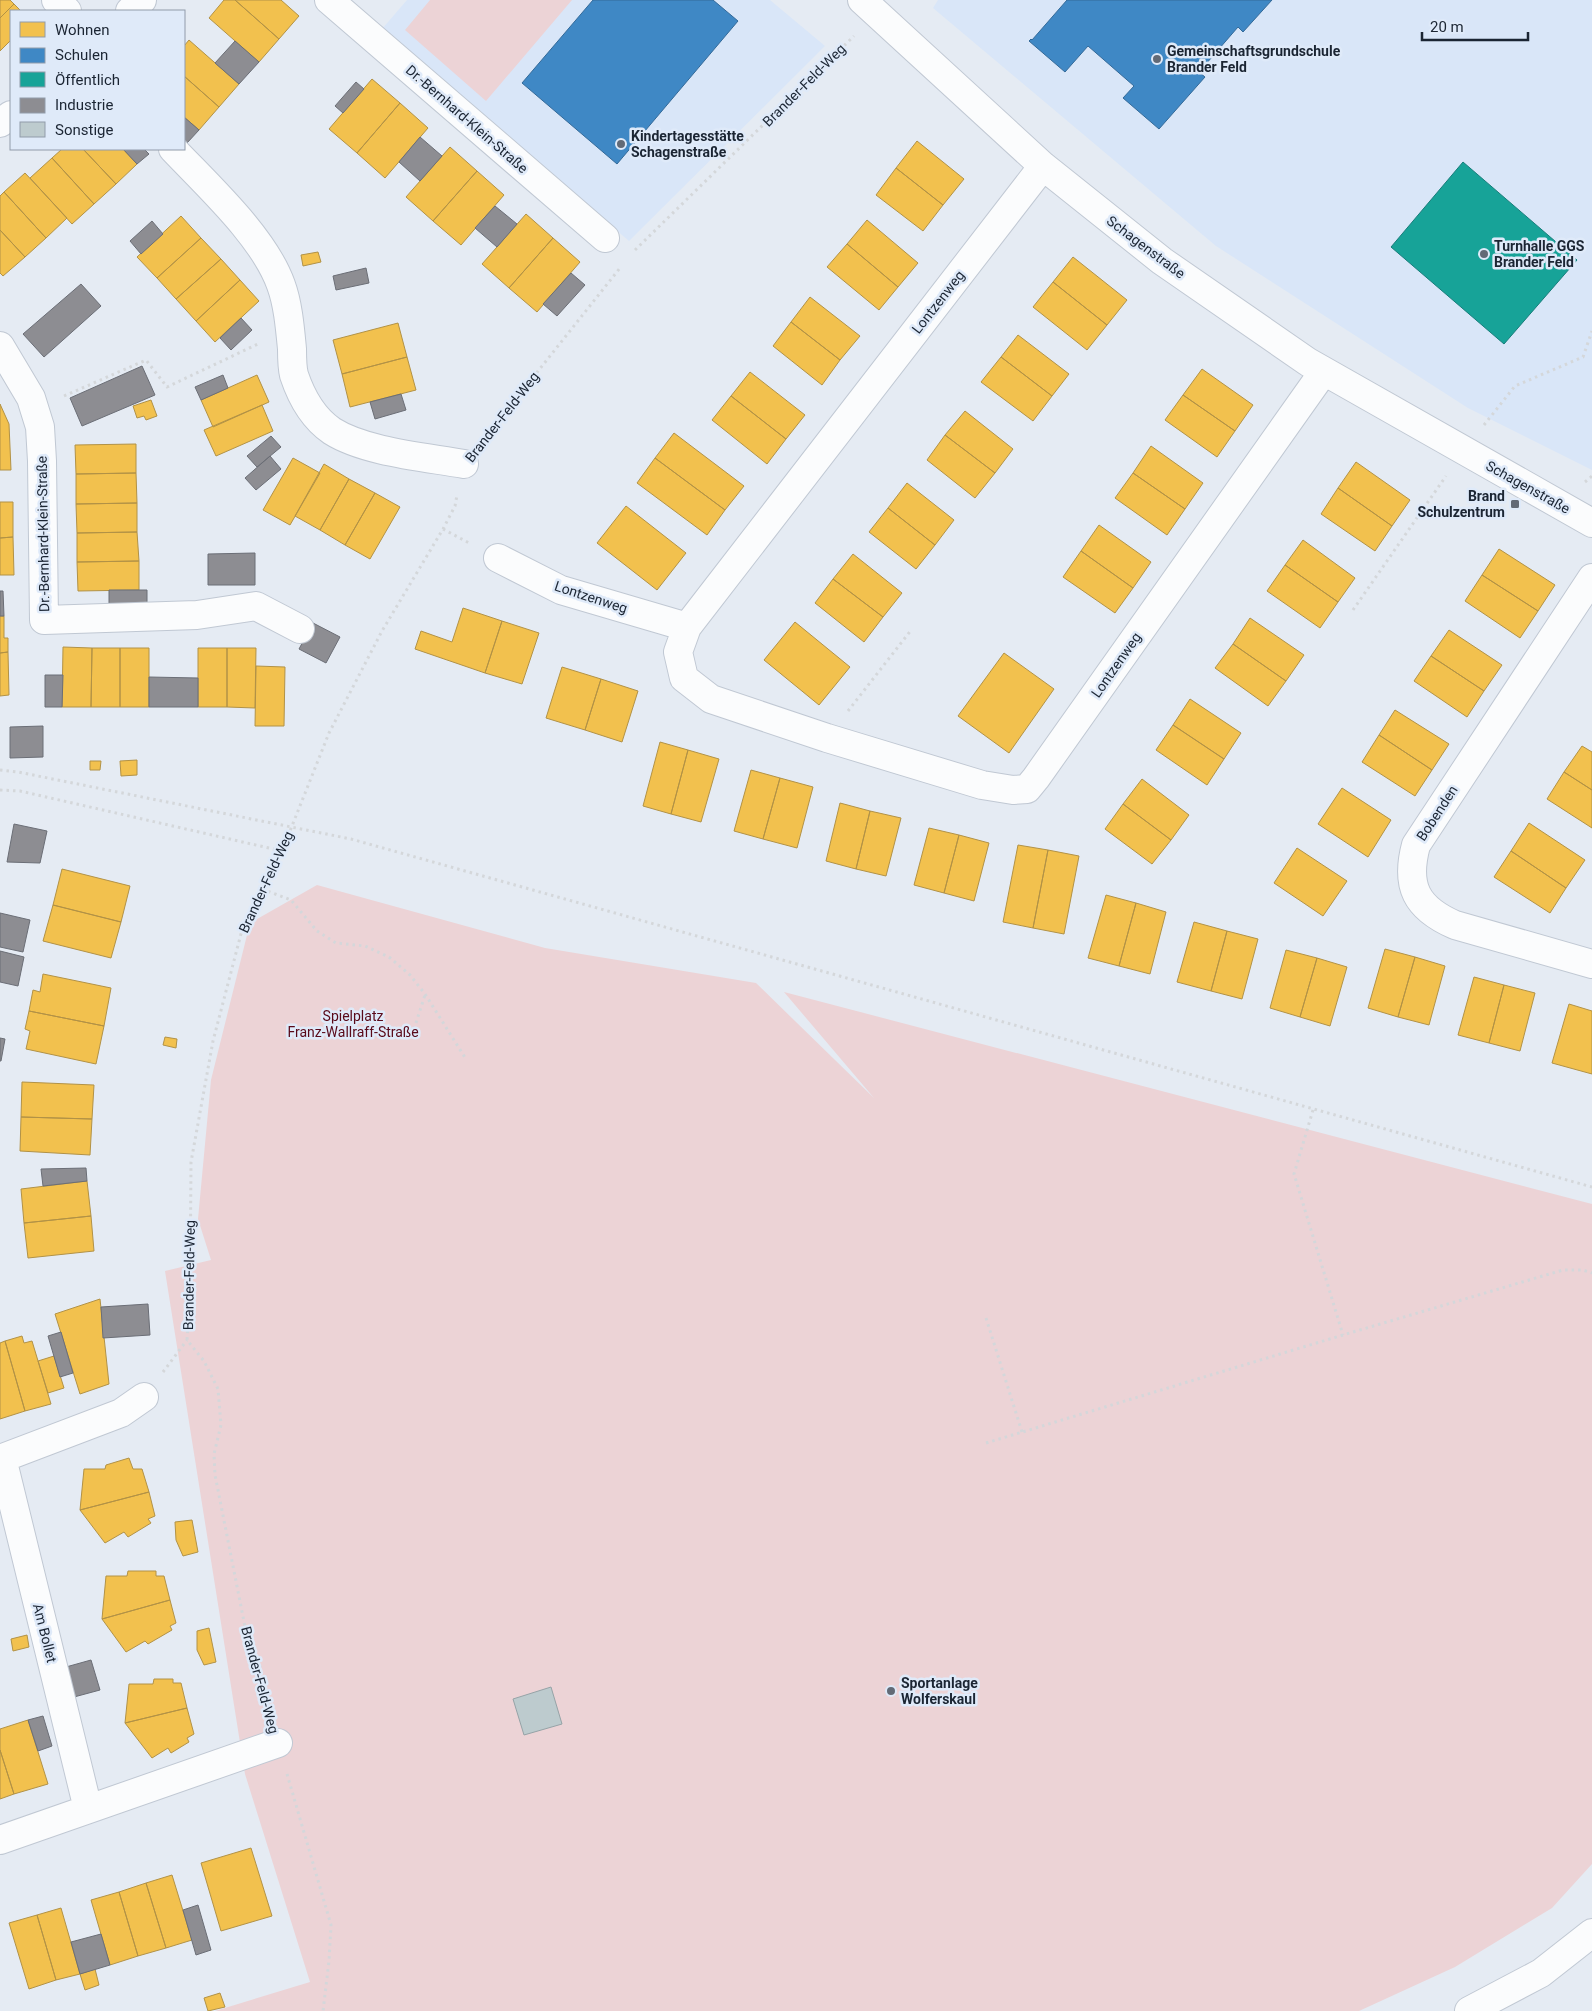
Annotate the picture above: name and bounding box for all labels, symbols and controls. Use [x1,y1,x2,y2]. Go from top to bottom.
legend [10,10,185,150]
scale bar [1422,10,1528,42]
text: 20 m [1430,18,1464,36]
text: Wohnen [55,21,109,39]
street label: Brander-Feld-Weg [759,40,849,130]
place label: Gemeinschaftsgrundschule Brander Feld [1167,43,1341,75]
text: Schulen [55,46,108,64]
marker: Gemeinschaftsgrundschule Brander Feld [1151,53,1163,65]
street label: Dr.-Bernhard-Klein-Straße [403,62,531,176]
text: Öffentlich [55,71,120,89]
text: Industrie [55,96,113,114]
text: Sonstige [55,121,113,139]
place label: Kindertagesstätte Schagenstraße [631,128,744,160]
marker: Kindertagesstätte Schagenstraße [615,138,627,150]
street label: Schagenstraße [1104,212,1188,282]
place label: Turnhalle GGS Brander Feld [1494,238,1585,270]
marker: Turnhalle GGS Brander Feld [1478,248,1490,260]
street label: Lontzenweg [908,267,968,337]
street label: Brander-Feld-Weg [462,369,542,465]
street label: Dr.-Bernhard-Klein-Straße [34,456,52,612]
street label: Schagenstraße [1483,457,1573,517]
place label: Brand Schulzentrum [1417,488,1505,520]
marker: Brand Schulzentrum [1509,498,1521,510]
street label: Lontzenweg [553,578,629,616]
street label: Lontzenweg [1088,629,1144,701]
street label: Bobenden [1413,782,1461,844]
street label: Brander-Feld-Weg [235,829,297,935]
park label: Spielplatz Franz-Wallraff-Straße [287,1008,419,1040]
street label: Brander-Feld-Weg [180,1220,198,1330]
street label: Am Bollet [30,1602,60,1665]
street label: Brander-Feld-Weg [238,1625,282,1735]
place label: Sportanlage Wolferskaul [901,1675,978,1707]
marker: Sportanlage Wolferskaul [885,1685,897,1697]

